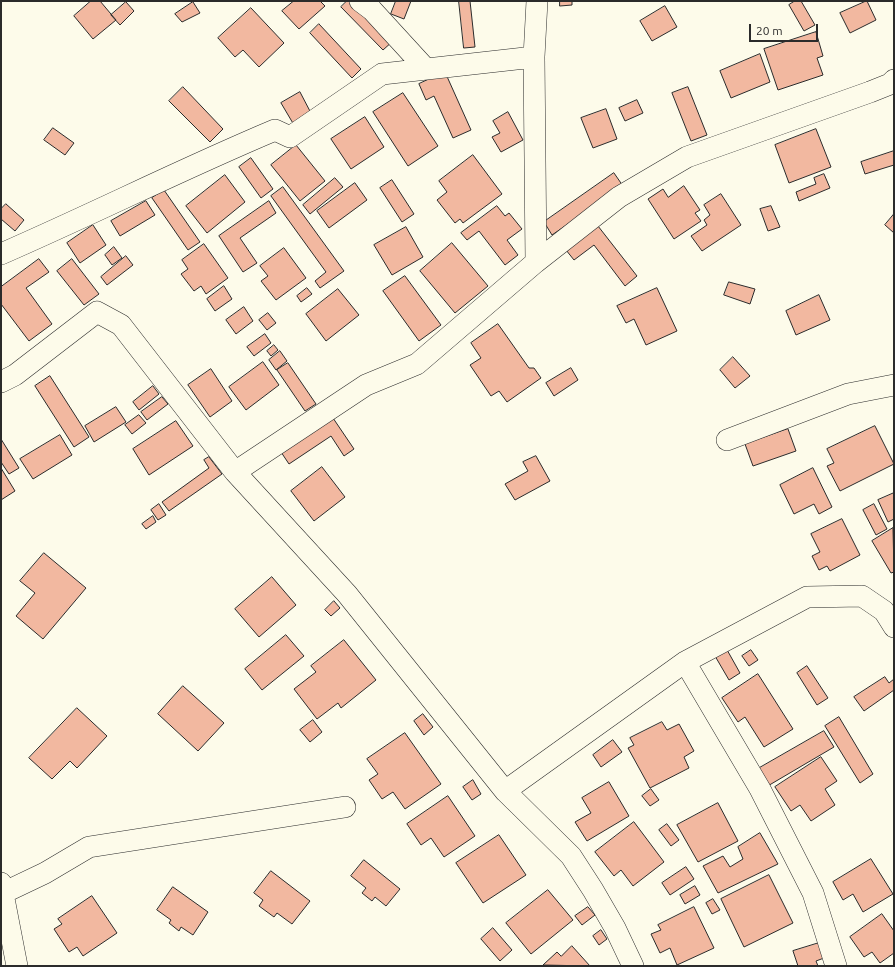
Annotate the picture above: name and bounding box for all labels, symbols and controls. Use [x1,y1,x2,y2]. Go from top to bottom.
scale bar [751,16,820,42]
text: 20 m [756,24,783,37]

